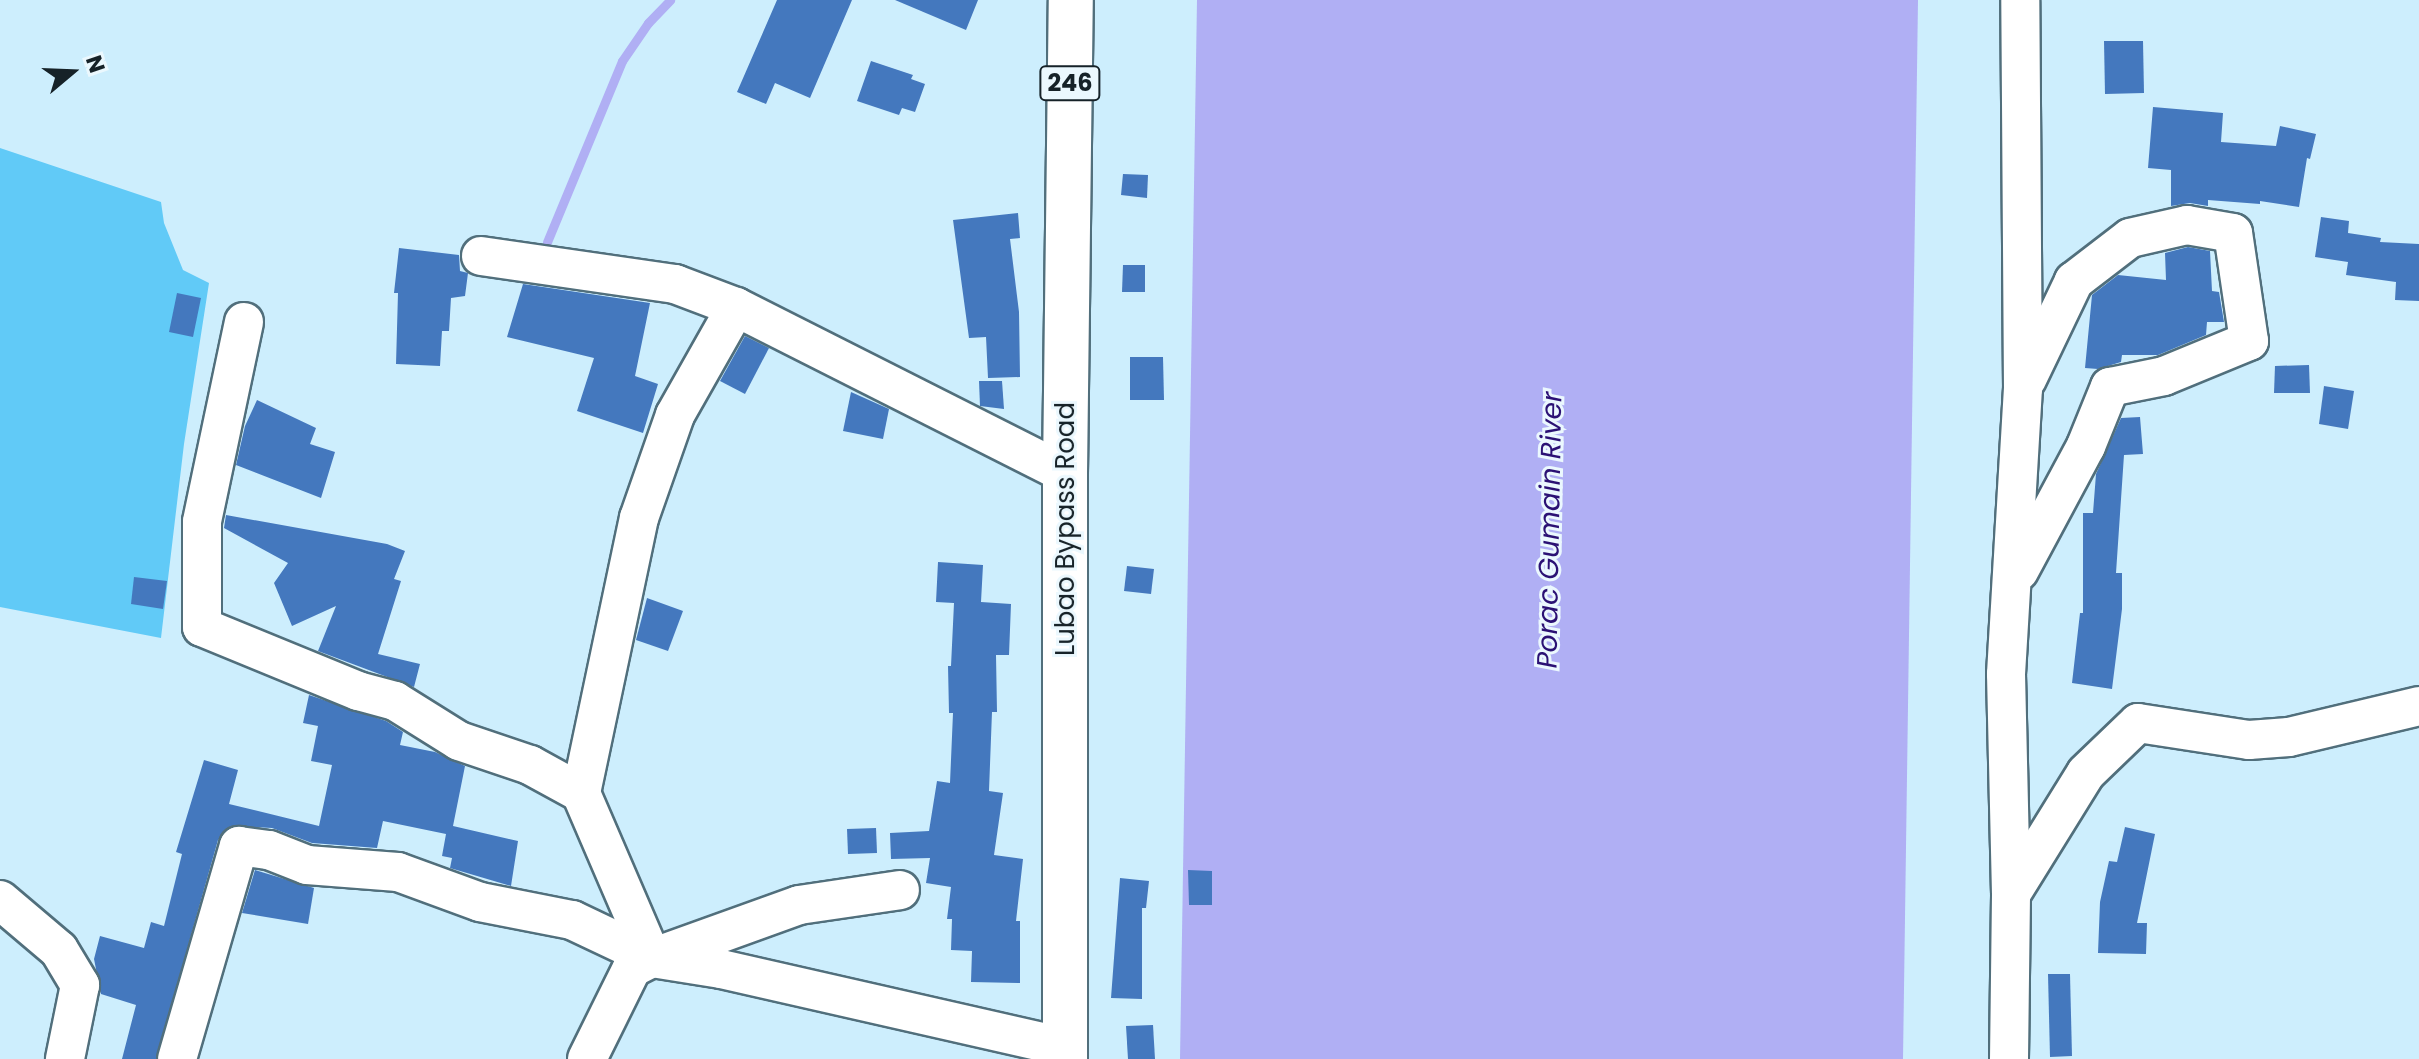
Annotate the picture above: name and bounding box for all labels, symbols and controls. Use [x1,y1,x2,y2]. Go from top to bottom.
north arrow [32,32,112,112]
text: N [78,51,113,77]
road number: 246 [1038,63,1102,103]
water label: Porac Gumain River [1531,391,1569,669]
street label: Lubao Bypass Road [1050,402,1082,656]

